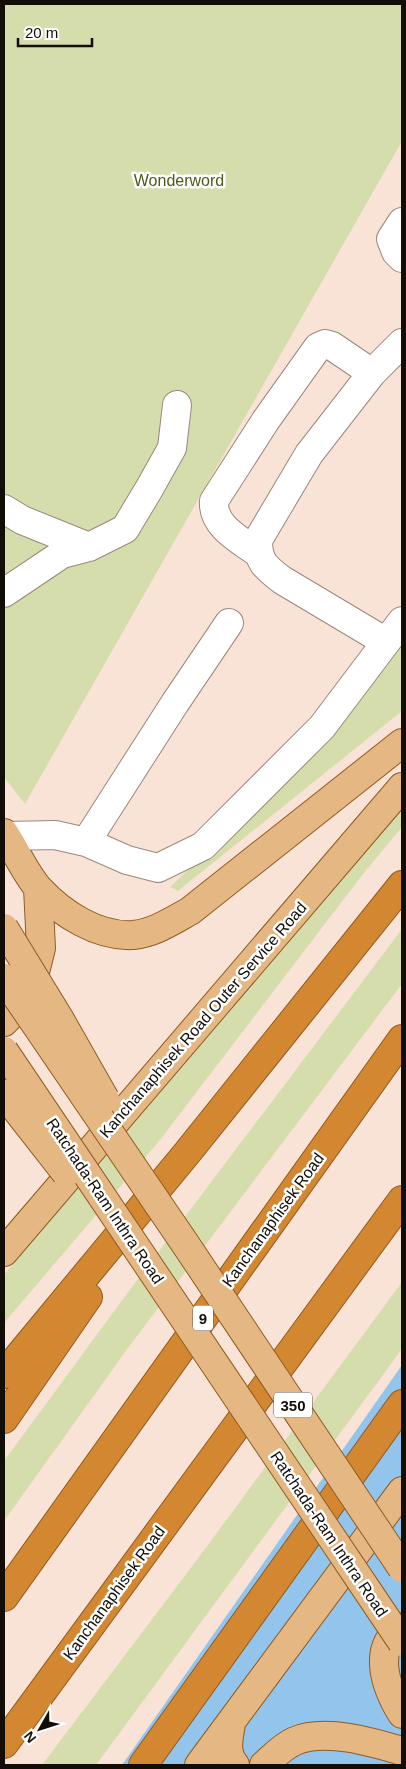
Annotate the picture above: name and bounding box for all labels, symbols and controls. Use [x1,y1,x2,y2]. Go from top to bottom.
scale bar [18,15,91,47]
text: 20 m [25,24,58,41]
park label: Wonderword [134,172,224,189]
street label: Kanchanaphisek Road Outer Service Road [96,899,310,1141]
street label: Ratchada-Ram Inthra Road [43,1115,167,1287]
street label: Kanchanaphisek Road [219,1150,327,1290]
road number: 9 [193,1306,213,1330]
road number: 350 [274,1392,312,1418]
street label: Ratchada-Ram Inthra Road [267,1448,391,1620]
street label: Kanchanaphisek Road [60,1523,168,1663]
north arrow [15,1704,65,1754]
text: N [20,1728,39,1746]

